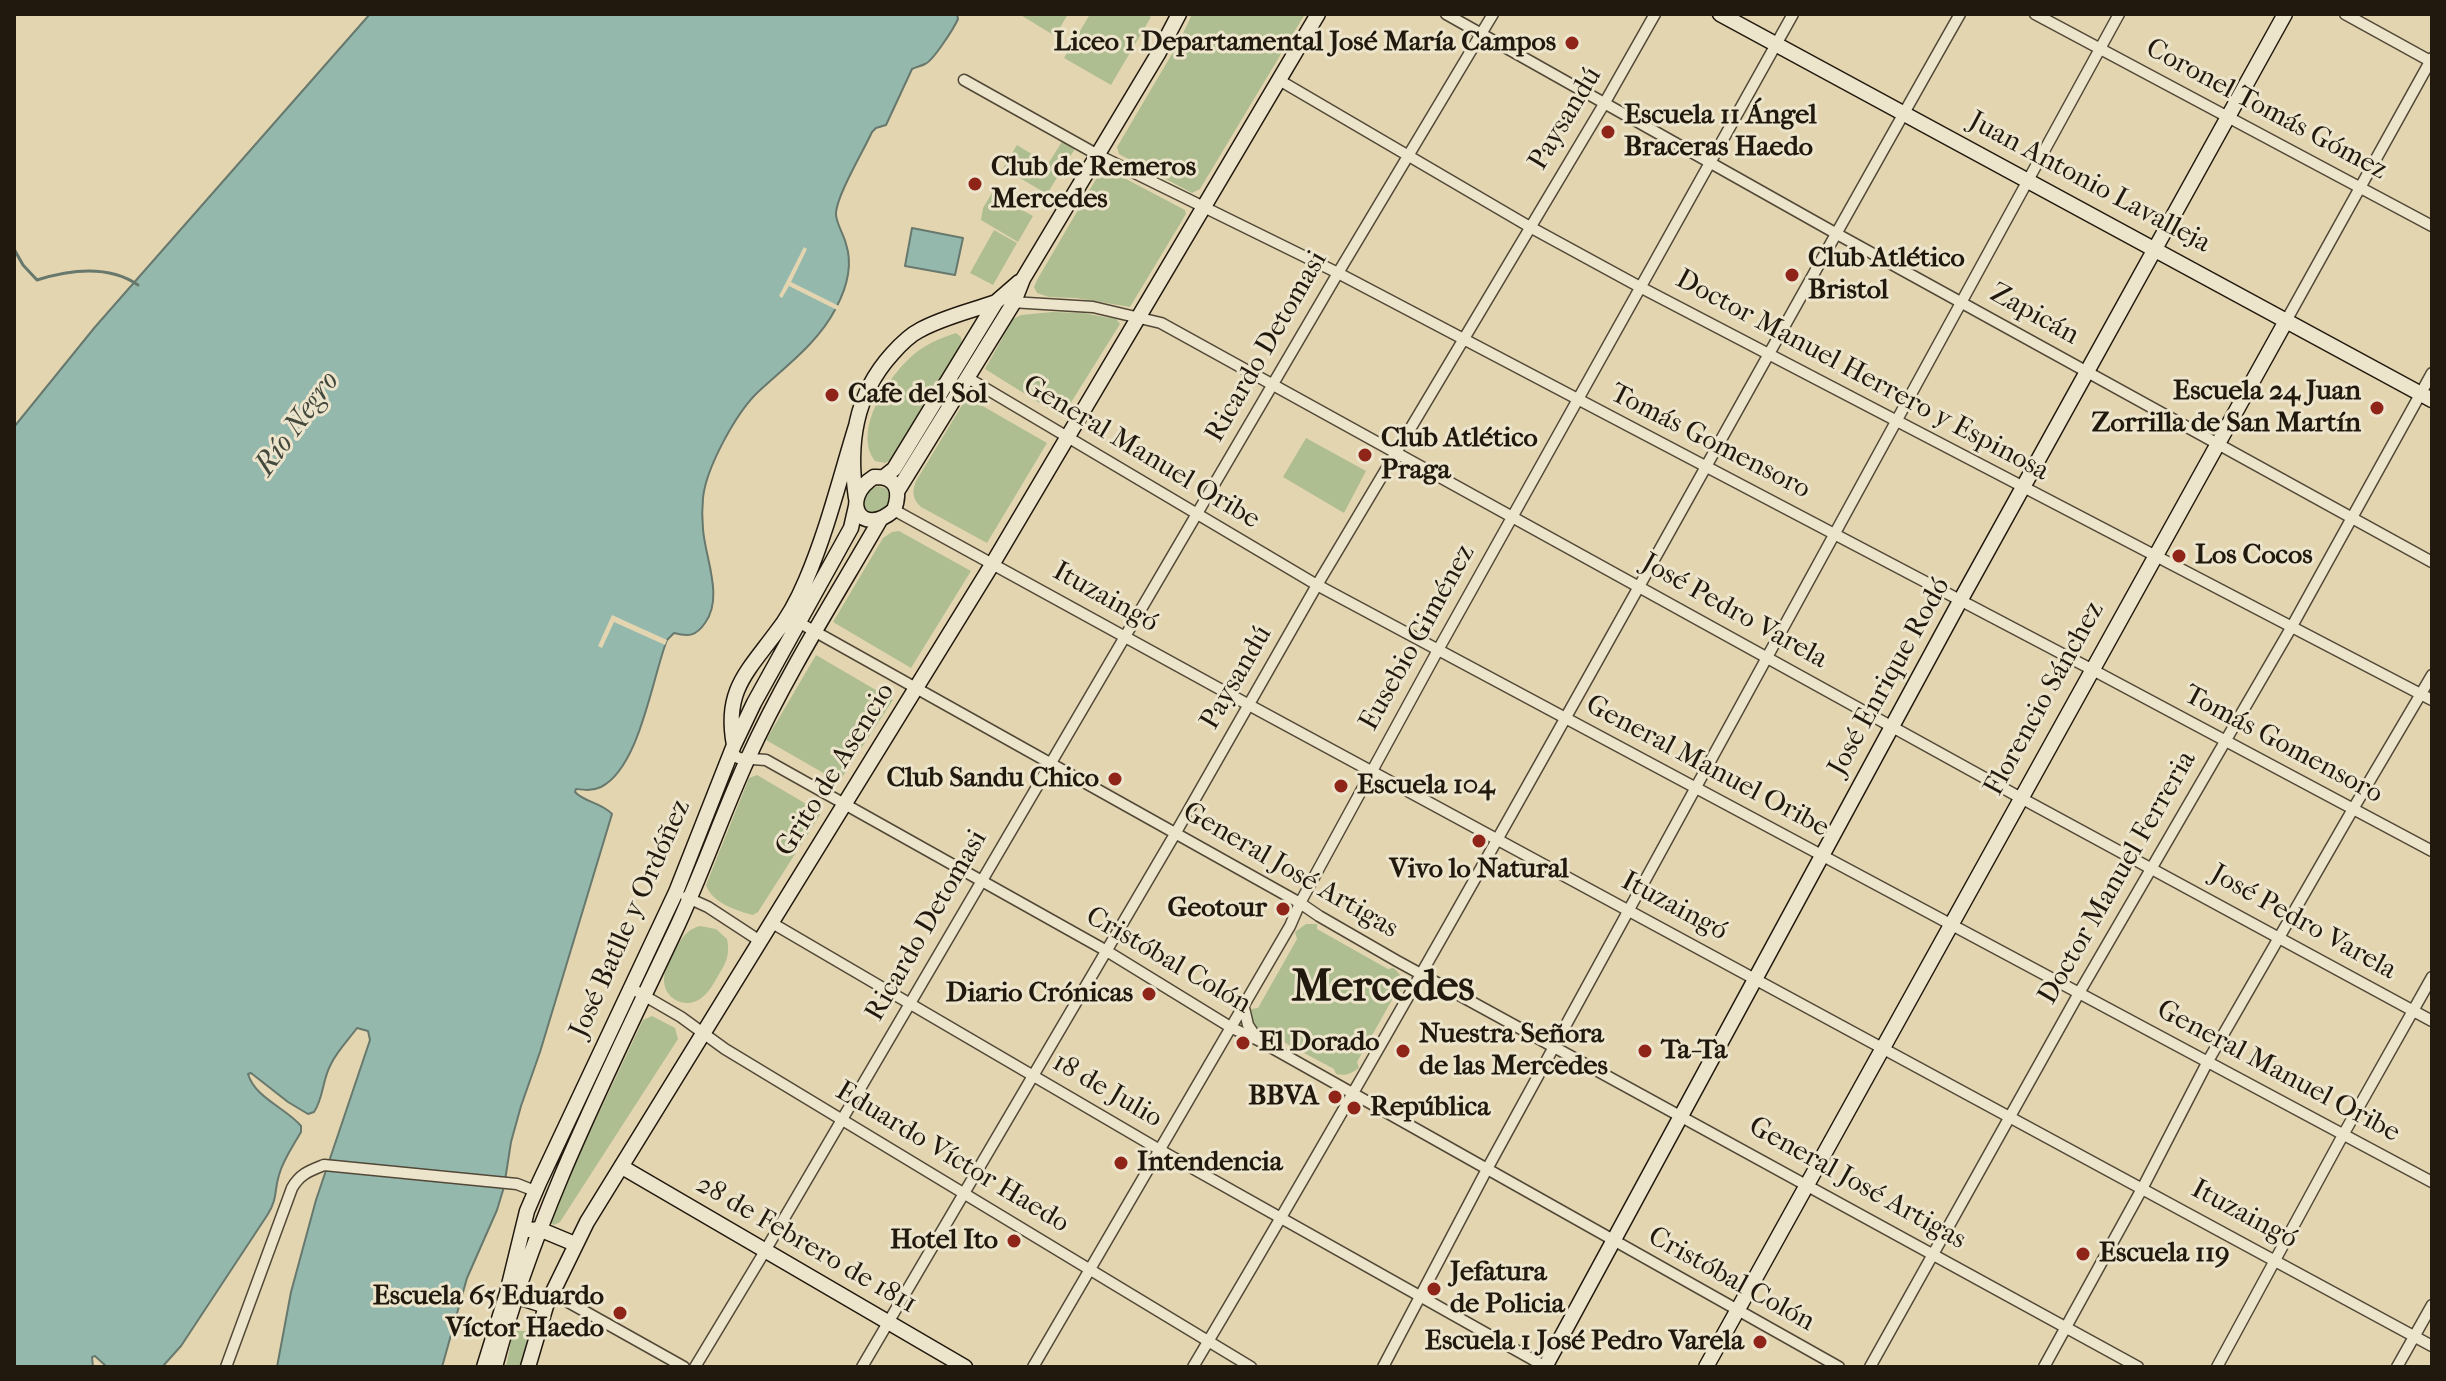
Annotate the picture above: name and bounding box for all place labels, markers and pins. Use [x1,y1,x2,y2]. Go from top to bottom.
place label: Liceo 1 Departamental José María Campos [1054,26,1556,60]
marker: Liceo 1 Departamental José María Campos [1563,34,1581,52]
place label: Escuela 11 Ángel Braceras Haedo [1624,99,1817,165]
marker: Escuela 11 Ángel Braceras Haedo [1599,123,1617,141]
place label: Club de Remeros Mercedes [991,151,1196,217]
marker: Club de Remeros Mercedes [966,175,984,193]
place label: Club Atlético Bristol [1808,242,1965,308]
marker: Club Atlético Bristol [1783,266,1801,284]
place label: Escuela 24 Juan Zorrilla de San Martín [2092,375,2361,441]
place label: Cafe del Sol [848,378,987,412]
marker: Cafe del Sol [823,386,841,404]
marker: Escuela 24 Juan Zorrilla de San Martín [2368,399,2386,417]
place label: Club Atlético Praga [1381,422,1538,488]
marker: Club Atlético Praga [1356,446,1374,464]
place label: Los Cocos [2195,539,2313,573]
marker: Los Cocos [2170,547,2188,565]
place label: Club Sandu Chico [886,762,1099,796]
place label: Escuela 104 [1357,769,1494,803]
marker: Club Sandu Chico [1106,770,1124,788]
marker: Escuela 104 [1332,777,1350,795]
marker: Vivo lo Natural [1470,832,1488,850]
place label: Vivo lo Natural [1389,853,1569,887]
place label: Geotour [1168,892,1267,926]
marker: Geotour [1274,900,1292,918]
place label: Diario Crónicas [946,977,1133,1011]
marker: Diario Crónicas [1140,985,1158,1003]
place label: Nuestra Señora de las Mercedes [1419,1018,1608,1084]
place label: El Dorado [1259,1026,1380,1060]
marker: El Dorado [1234,1034,1252,1052]
place label: Ta-Ta [1661,1034,1727,1068]
marker: Nuestra Señora de las Mercedes [1394,1042,1412,1060]
marker: Ta-Ta [1636,1042,1654,1060]
place label: BBVA [1248,1080,1319,1114]
marker: BBVA [1326,1088,1344,1106]
place label: República [1370,1091,1490,1125]
marker: República [1345,1099,1363,1117]
place label: Intendencia [1137,1146,1283,1180]
marker: Intendencia [1112,1154,1130,1172]
place label: Hotel Ito [890,1224,998,1258]
marker: Hotel Ito [1005,1232,1023,1250]
place label: Escuela 119 [2099,1237,2230,1271]
marker: Escuela 119 [2074,1245,2092,1263]
place label: Jefatura de Policia [1450,1256,1565,1322]
place label: Escuela 65 Eduardo Víctor Haedo [373,1280,604,1346]
marker: Jefatura de Policia [1425,1280,1443,1298]
marker: Escuela 65 Eduardo Víctor Haedo [611,1304,629,1322]
place label: Escuela 1 José Pedro Varela [1425,1325,1744,1359]
marker: Escuela 1 José Pedro Varela [1751,1333,1769,1351]

